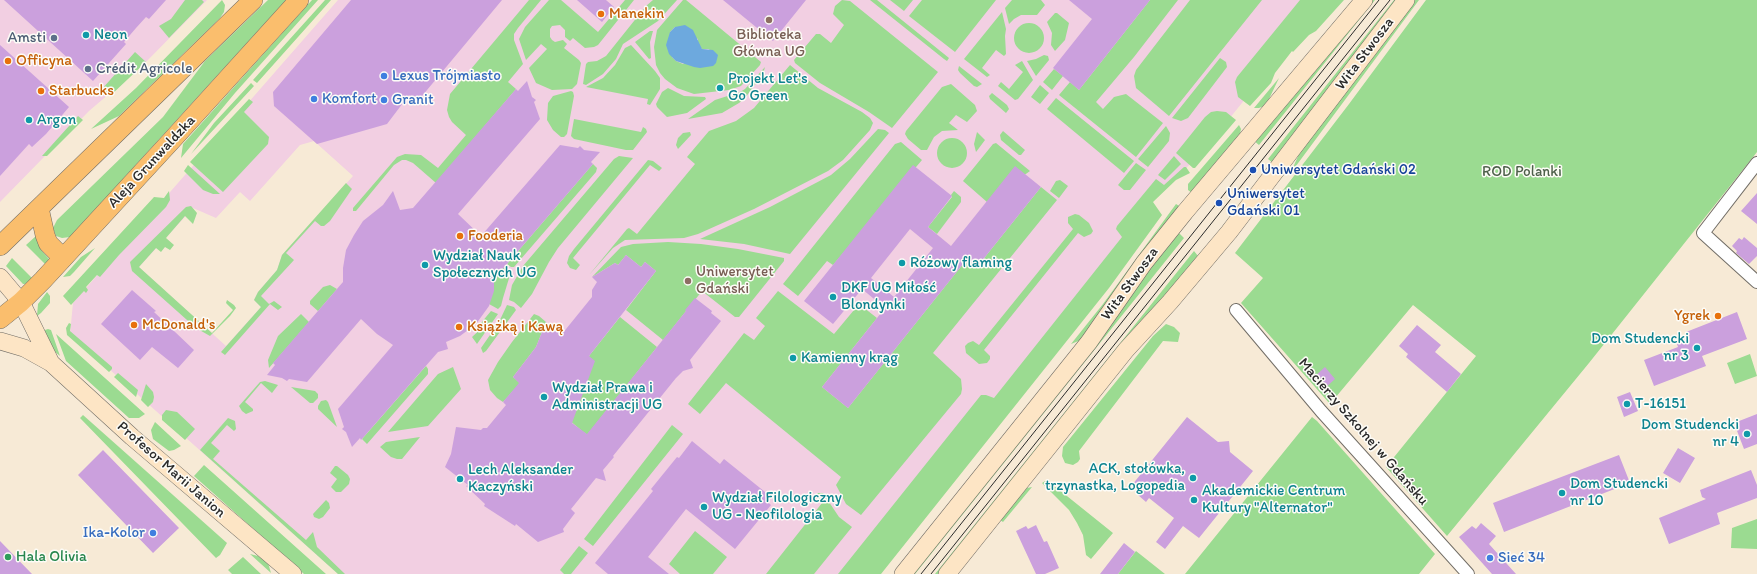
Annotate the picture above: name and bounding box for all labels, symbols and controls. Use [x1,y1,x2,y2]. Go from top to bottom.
place label: Manekin [609,5,664,23]
marker: Manekin [596,9,606,19]
street label: Wita Stwosza [1332,14,1398,94]
marker: Biblioteka Główna UG [764,15,774,25]
place label: Neon [94,26,127,44]
place label: Biblioteka Główna UG [733,26,805,61]
place label: Amsti [8,29,46,47]
marker: Neon [81,30,91,40]
marker: Amsti [49,33,59,43]
place label: Officyna [16,52,72,70]
marker: Officyna [3,56,13,66]
place label: Crédit Agricole [96,60,192,78]
marker: Crédit Agricole [83,64,93,74]
place label: Lexus Trójmiasto [392,67,501,85]
place label: Projekt Let's Go Green [728,70,808,105]
marker: Lexus Trójmiasto [379,71,389,81]
place label: Starbucks [49,82,114,100]
marker: Projekt Let's Go Green [715,83,725,93]
marker: Starbucks [36,86,46,96]
place label: Komfort [322,90,377,108]
place label: Granit [392,91,434,109]
marker: Komfort [309,94,319,104]
marker: Granit [379,95,389,105]
place label: Argon [37,111,76,129]
street label: Aleja Grunwaldzka [104,112,200,212]
marker: Argon [24,115,34,125]
place label: Uniwersytet Gdański 02 [1261,161,1416,179]
park label: ROD Polanki [1482,163,1562,181]
marker: Uniwersytet Gdański 02 [1248,165,1258,175]
place label: Uniwersytet Gdański 01 [1227,185,1305,220]
marker: Uniwersytet Gdański 01 [1214,198,1224,208]
place label: Fooderia [468,227,523,245]
marker: Fooderia [455,231,465,241]
street label: Wita Stwosza [1097,244,1163,324]
place label: Wydział Nauk Społecznych UG [433,247,537,282]
place label: Różowy flaming [910,254,1012,272]
marker: Różowy flaming [897,258,907,268]
marker: Wydział Nauk Społecznych UG [420,260,430,270]
place label: Uniwersytet Gdański [696,263,774,298]
marker: Uniwersytet Gdański [683,276,693,286]
place label: DKF UG Miłość Blondynki [841,279,936,314]
marker: DKF UG Miłość Blondynki [828,292,838,302]
place label: Ygrek [1674,307,1710,325]
marker: Ygrek [1713,311,1723,321]
place label: McDonald's [142,316,215,334]
place label: Książką i Kawą [467,318,563,336]
marker: McDonald's [129,320,139,330]
marker: Książką i Kawą [454,322,464,332]
place label: Dom Studencki nr 3 [1591,330,1689,365]
marker: Dom Studencki nr 3 [1692,343,1702,353]
place label: Kamienny krąg [801,349,898,367]
marker: Kamienny krąg [788,353,798,363]
street label: Macierzy Szkolnej w Gdańsku [1294,355,1432,509]
place label: Wydział Prawa i Administracji UG [552,379,662,414]
marker: Wydział Prawa i Administracji UG [539,392,549,402]
place label: T-16151 [1635,395,1686,413]
marker: T-16151 [1622,399,1632,409]
place label: Dom Studencki nr 4 [1641,416,1739,451]
street label: Profesor Marii Janion [113,418,229,522]
marker: Dom Studencki nr 4 [1742,429,1752,439]
place label: ACK, stołówka, trzynastka, Logopedia [1045,460,1185,495]
place label: Lech Aleksander Kaczyński [468,461,573,496]
marker: ACK, stołówka, trzynastka, Logopedia [1188,473,1198,483]
marker: Lech Aleksander Kaczyński [455,474,465,484]
place label: Dom Studencki nr 10 [1570,475,1668,510]
place label: Akademickie Centrum Kultury "Alternator" [1202,482,1345,517]
marker: Dom Studencki nr 10 [1557,488,1567,498]
place label: Wydział Filologiczny UG - Neofilologia [712,489,842,524]
marker: Akademickie Centrum Kultury "Alternator" [1189,495,1199,505]
marker: Wydział Filologiczny UG - Neofilologia [699,502,709,512]
place label: Ika-Kolor [83,524,145,542]
marker: Ika-Kolor [148,528,158,538]
place label: Hala Olivia [16,548,87,566]
place label: Sieć 34 [1498,549,1545,567]
marker: Hala Olivia [3,552,13,562]
marker: Sieć 34 [1485,553,1495,563]

